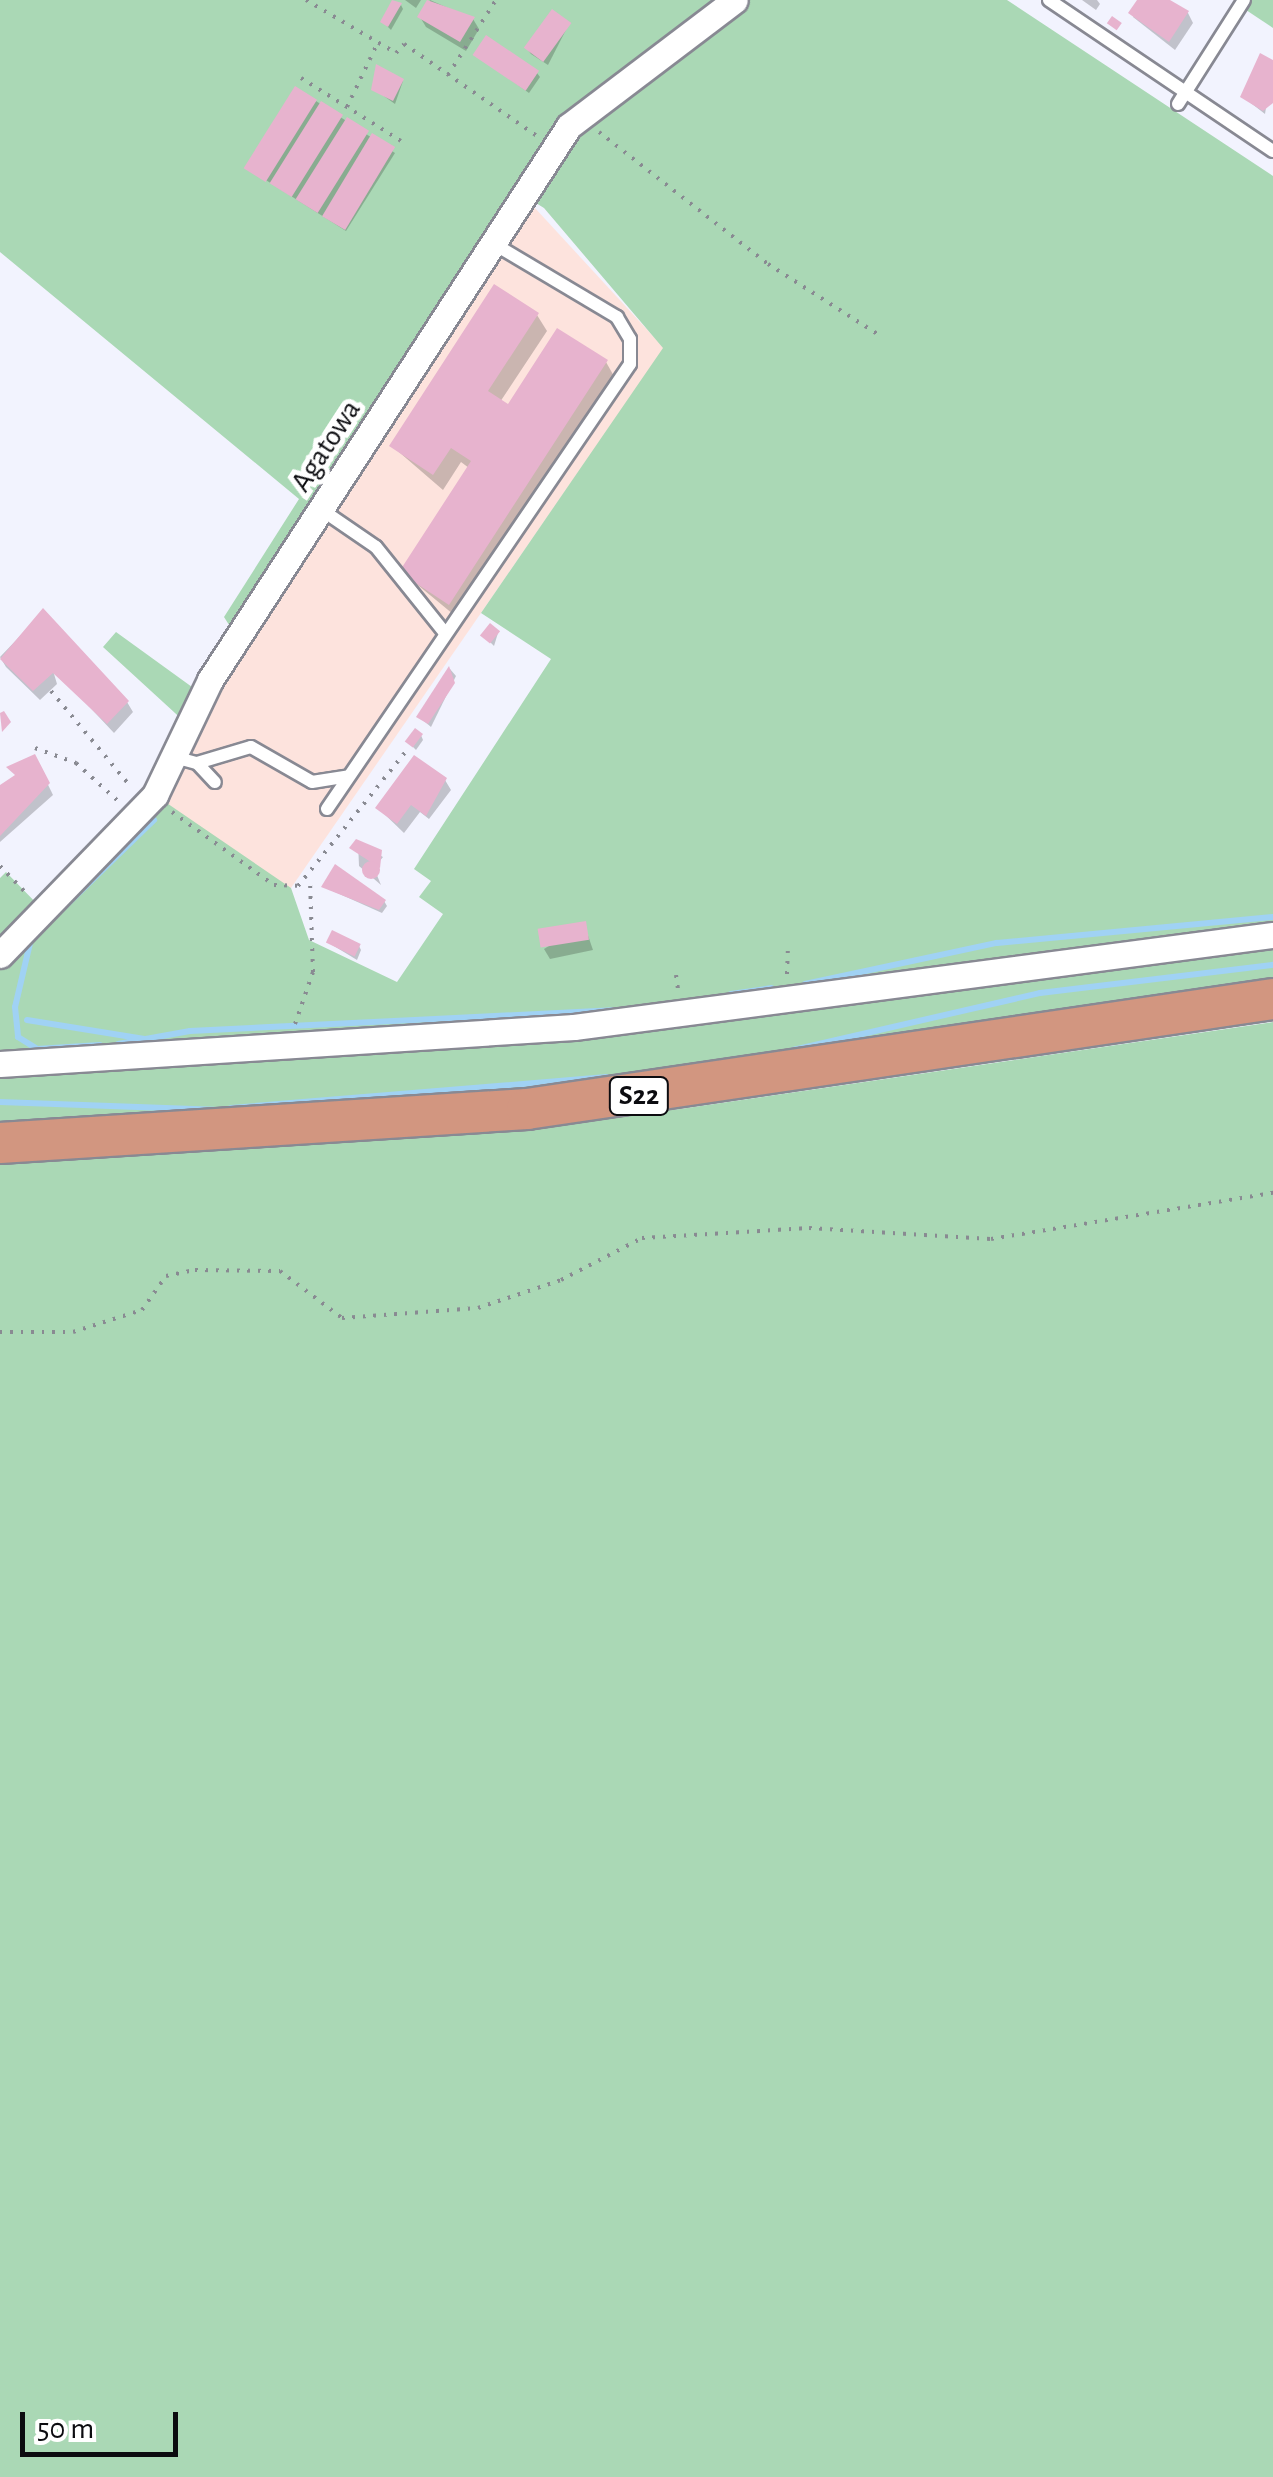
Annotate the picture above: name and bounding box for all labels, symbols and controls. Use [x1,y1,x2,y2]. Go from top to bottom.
street label: Agatowa [283,393,369,499]
road number: S22 [606,1073,672,1119]
scale bar [25,2392,182,2454]
text: 50 m [37,2414,94,2444]

